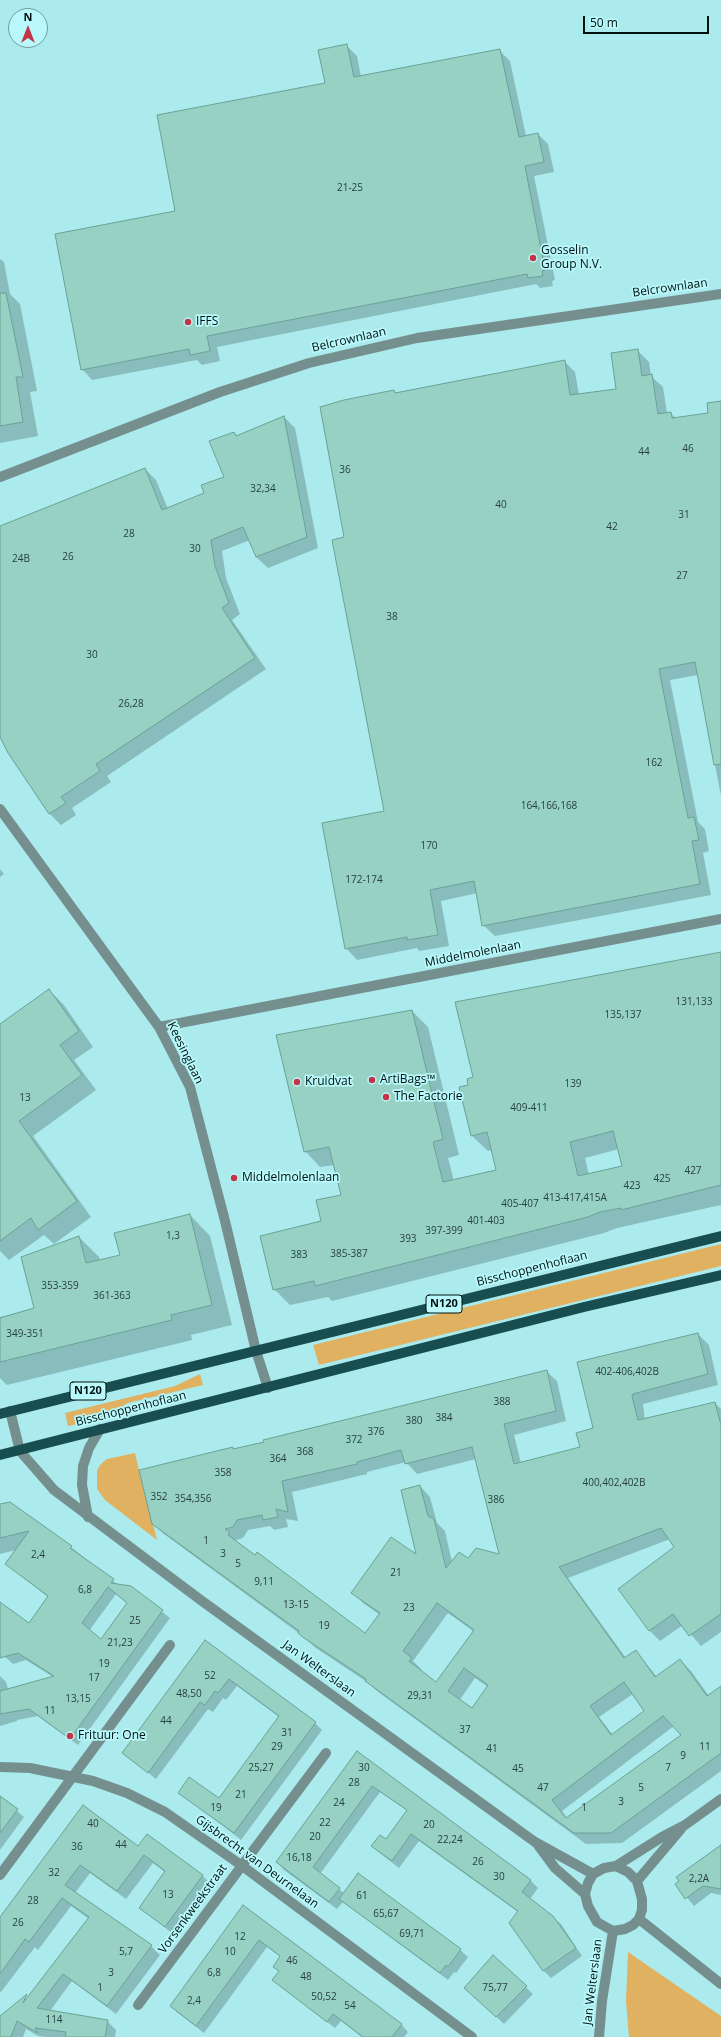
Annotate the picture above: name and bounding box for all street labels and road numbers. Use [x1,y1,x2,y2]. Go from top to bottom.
street label: Belcrownlaan [631,276,709,300]
street label: Belcrownlaan [310,324,388,356]
street label: Middelmolenlaan [424,938,522,970]
street label: Keesinglaan [164,1020,206,1086]
street label: Bisschoppenhoflaan [475,1248,589,1290]
road number: N120 [426,1295,462,1313]
road number: N120 [70,1382,106,1400]
street label: Bisschoppenhoflaan [74,1388,188,1430]
street label: Jan Welterslaan [280,1638,358,1700]
street label: Gijsbrecht van Deurnelaan [193,1812,321,1912]
street label: Vorsenkweekstraat [156,1861,230,1957]
street label: Jan Welterslaan [581,1938,605,2026]

